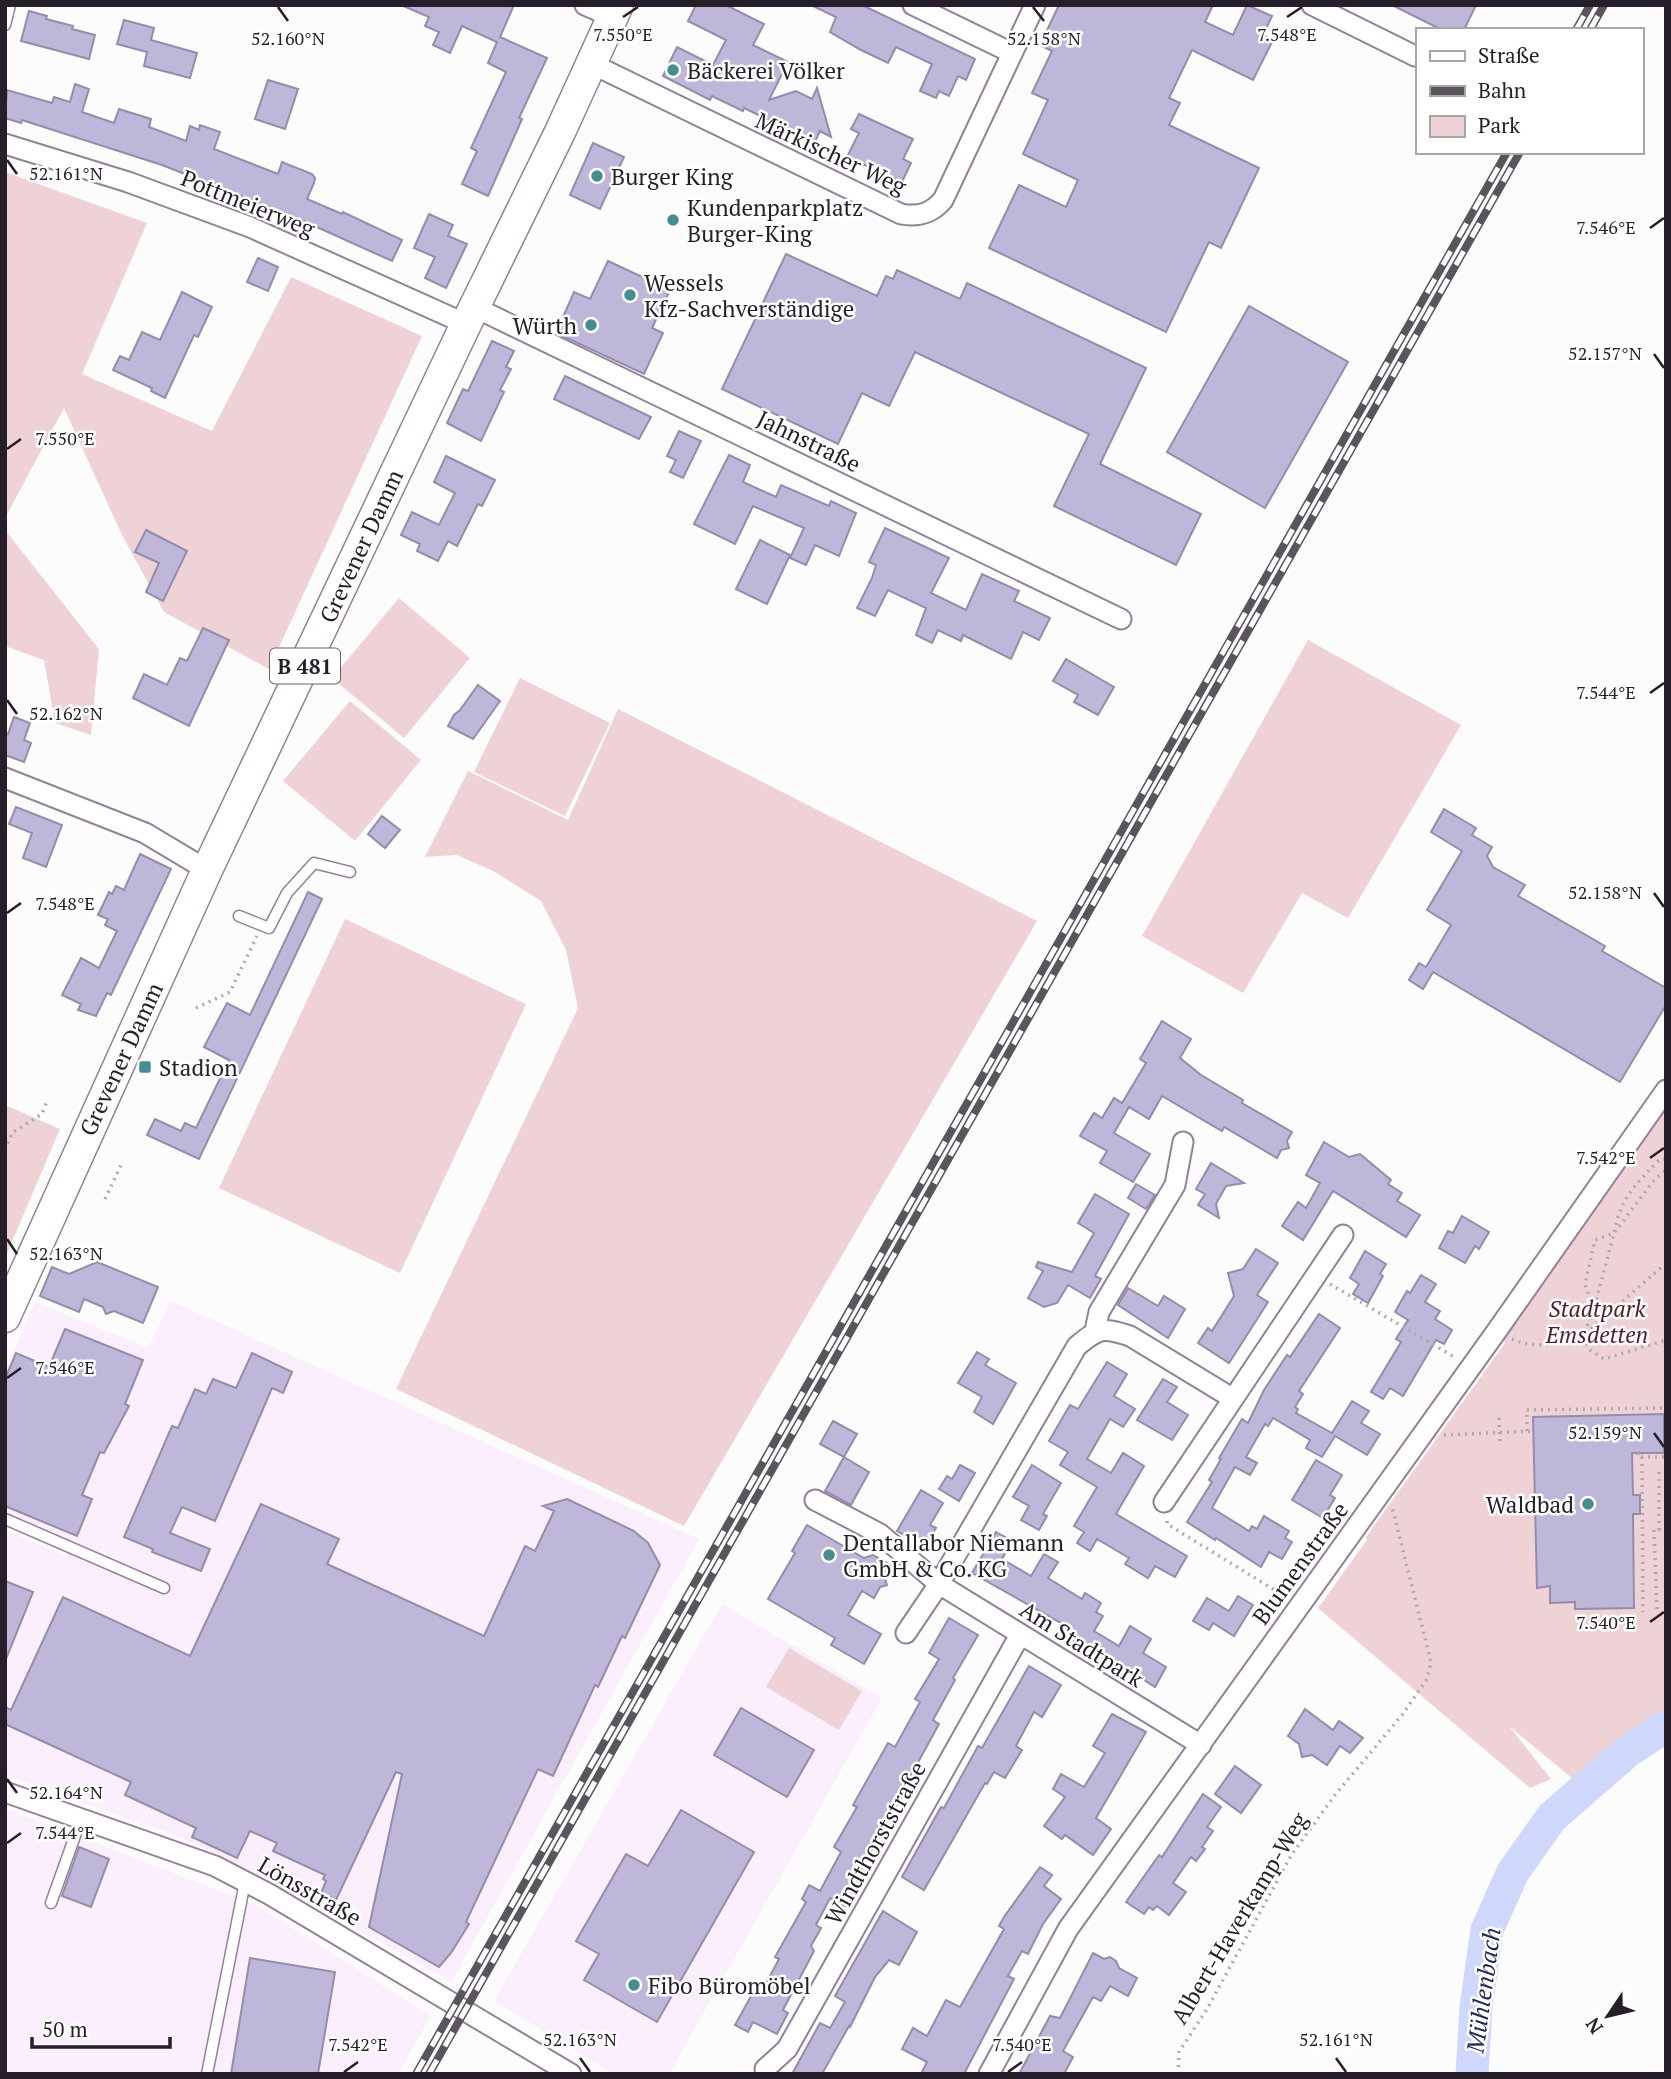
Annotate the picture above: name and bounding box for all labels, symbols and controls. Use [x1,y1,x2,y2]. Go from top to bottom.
text: 7.550°E [593,22,653,46]
text: 7.548°E [1257,22,1317,46]
text: 52.160°N [251,26,325,50]
text: 52.158°N [1007,26,1081,50]
legend [1416,28,1643,154]
text: Straße [1478,41,1540,69]
place label: Bäckerei Völker [687,55,845,86]
marker: Bäckerei Völker [665,62,681,78]
text: Bahn [1478,76,1527,104]
street label: Märkischer Weg [751,105,912,202]
text: Park [1478,111,1520,139]
text: 52.161°N [29,161,103,185]
place label: Burger King [611,161,734,192]
street label: Pottmeierweg [177,162,320,244]
marker: Burger King [589,168,605,184]
place label: Kundenparkplatz Burger-King [687,192,863,249]
marker: Kundenparkplatz Burger-King [665,212,681,228]
text: 7.546°E [1576,215,1636,239]
place label: Wessels Kfz-Sachverständige [644,267,854,324]
marker: Wessels Kfz-Sachverständige [622,287,638,303]
place label: Würth [512,310,577,341]
marker: Würth [583,317,599,333]
text: 52.157°N [1568,341,1642,365]
street label: Jahnstraße [752,403,866,479]
text: 7.550°E [35,426,95,450]
street label: Grevener Damm [312,464,410,628]
road number: B 481 [270,648,340,684]
text: 7.544°E [1576,680,1636,704]
text: 52.162°N [29,701,103,725]
text: 52.158°N [1568,880,1642,904]
text: 7.548°E [35,891,95,915]
street label: Grevener Damm [72,977,170,1141]
place label: Stadion [159,1052,238,1083]
marker: Stadion [137,1059,153,1075]
text: 7.542°E [1576,1145,1636,1169]
text: 52.163°N [29,1241,103,1265]
park label: Stadtpark Emsdetten [1545,1293,1648,1350]
text: 7.546°E [35,1355,95,1379]
text: 52.159°N [1568,1420,1642,1444]
place label: Waldbad [1486,1489,1574,1520]
street label: Blumenstraße [1245,1495,1355,1631]
marker: Waldbad [1580,1496,1596,1512]
place label: Dentallabor Niemann GmbH & Co. KG [843,1527,1064,1584]
marker: Dentallabor Niemann GmbH & Co. KG [821,1547,837,1563]
street label: Am Stadtpark [1014,1594,1150,1694]
text: 7.540°E [1576,1610,1636,1634]
street label: Windthorststraße [817,1756,933,1930]
text: 52.164°N [29,1780,103,1804]
street label: Albert-Haverkamp-Weg [1163,1806,1315,2030]
text: 7.544°E [35,1820,95,1844]
street label: Lönsstraße [253,1849,367,1933]
water label: Mühlenbach [1458,1925,1508,2056]
place label: Fibo Büromöbel [648,1970,811,2001]
marker: Fibo Büromöbel [626,1977,642,1993]
north arrow [1573,1981,1643,2051]
scale bar [32,2006,170,2050]
text: N [1579,2012,1608,2039]
text: 50 m [42,2015,88,2043]
text: 52.163°N [543,2027,617,2051]
text: 52.161°N [1299,2027,1373,2051]
text: 7.542°E [328,2032,388,2056]
text: 7.540°E [992,2032,1052,2056]

